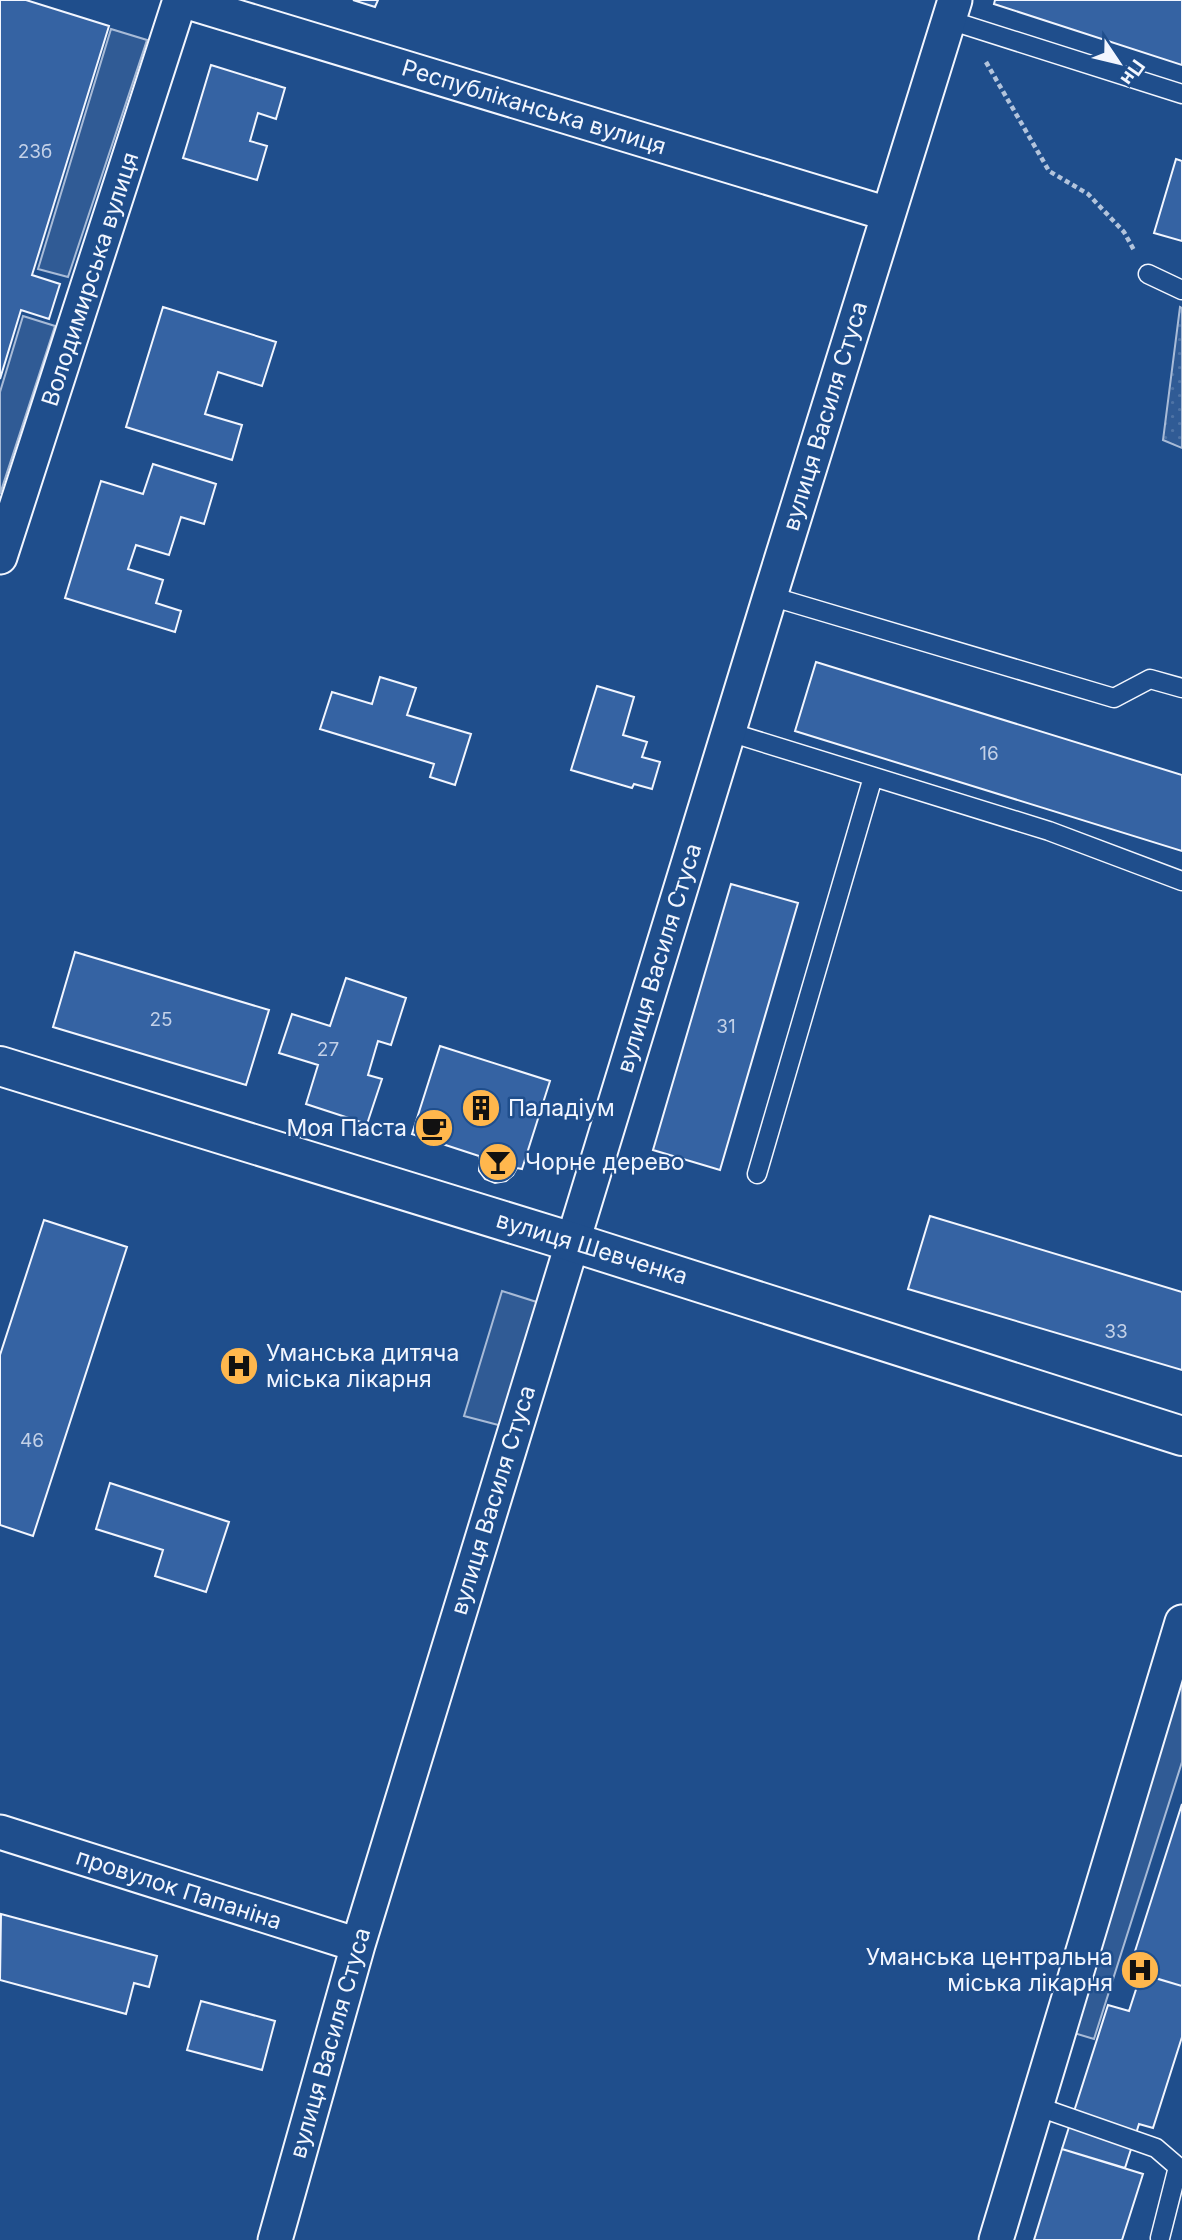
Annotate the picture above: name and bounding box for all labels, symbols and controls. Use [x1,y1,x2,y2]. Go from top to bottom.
north arrow [1084,28,1154,98]
street label: Республіканська вулиця [399,53,669,161]
text: Пн [1116,55,1149,90]
house number: 23б [18,140,52,163]
street label: Володимирська вулиця [36,149,144,409]
street label: вулиця Василя Стуса [777,298,873,534]
house number: 16 [979,742,999,765]
street label: вулиця Василя Стуса [611,840,707,1076]
house number: 25 [149,1008,173,1031]
house number: 31 [716,1015,736,1038]
house number: 27 [317,1038,339,1061]
building icon: Паладіум [460,1087,502,1129]
place label: Паладіум [508,1094,615,1122]
cafe icon: Моя Паста [413,1107,455,1149]
place label: Моя Паста [286,1114,407,1142]
bar icon: Чорне дерево [477,1141,519,1183]
place label: Чорне дерево [525,1148,685,1176]
street label: вулиця Шевченка [493,1206,691,1290]
house number: 33 [1104,1320,1128,1343]
place label: Уманська дитяча міська лікарня [266,1339,459,1393]
hospital icon: Уманська дитяча міська лікарня [218,1345,260,1387]
street label: вулиця Василя Стуса [445,1382,541,1618]
house number: 46 [20,1429,44,1452]
street label: провулок Папаніна [73,1843,285,1935]
street label: вулиця Василя Стуса [284,1925,376,2161]
place label: Уманська центральна міська лікарня [866,1943,1113,1997]
hospital icon: Уманська центральна міська лікарня [1119,1949,1161,1991]

